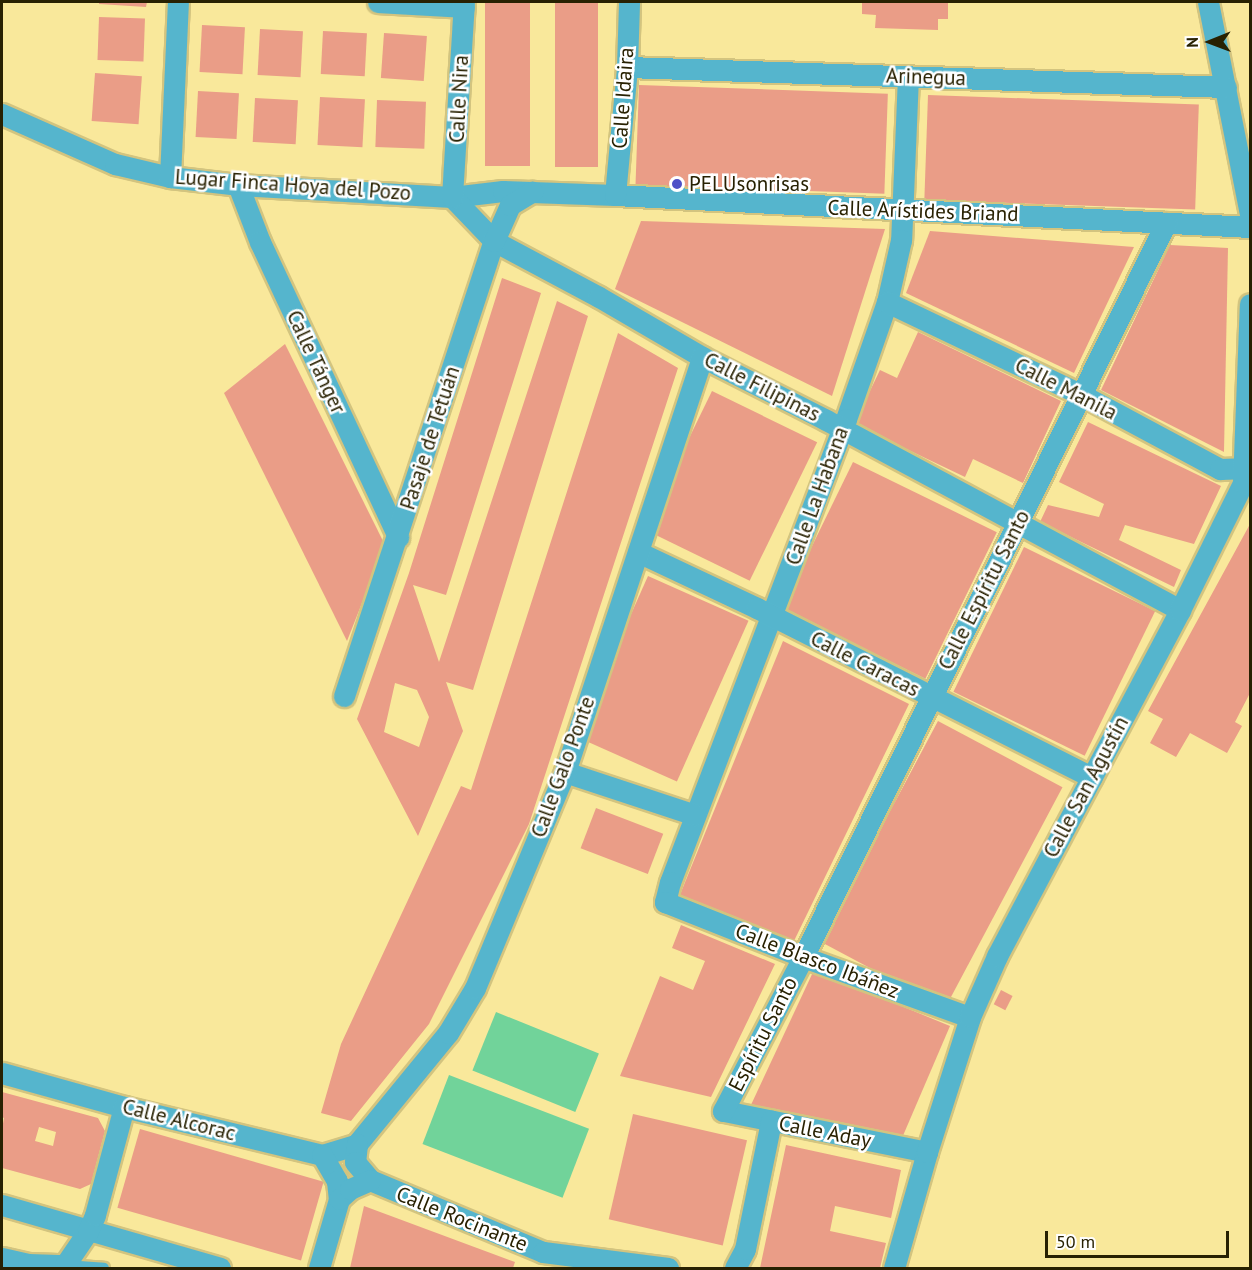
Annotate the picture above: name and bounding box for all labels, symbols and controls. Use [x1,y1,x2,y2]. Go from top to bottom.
north arrow [1180,12,1240,72]
text: N [1182,37,1202,48]
street label: Calle Idaira [607,46,639,150]
street label: Calle Nira [444,54,474,144]
street label: Arinegua [886,63,966,91]
street label: Lugar Finca Hoya del Pozo [174,164,412,206]
place label: PELUsonrisas [689,171,809,197]
marker: PELUsonrisas [670,177,684,191]
street label: Calle Arístides Briand [827,195,1019,227]
street label: Calle Tánger [281,306,351,418]
street label: Calle Filipinas [700,347,824,427]
street label: Calle Manila [1011,353,1121,425]
street label: Pasaje de Tetuán [395,363,465,513]
street label: Calle La Habana [780,423,854,569]
street label: Calle Espíritu Santo [933,506,1035,674]
street label: Calle Caracas [806,626,924,702]
street label: Calle Galo Ponte [526,693,600,841]
street label: Calle San Agustín [1038,712,1134,862]
street label: Calle Blasco Ibáñez [732,918,902,1004]
street label: Espíritu Santo [723,973,803,1095]
street label: Calle Alcorac [120,1094,238,1146]
street label: Calle Aday [776,1111,874,1153]
street label: Calle Rocinante [393,1181,531,1257]
scale bar [1048,1219,1232,1257]
text: 50 m [1056,1230,1095,1253]

